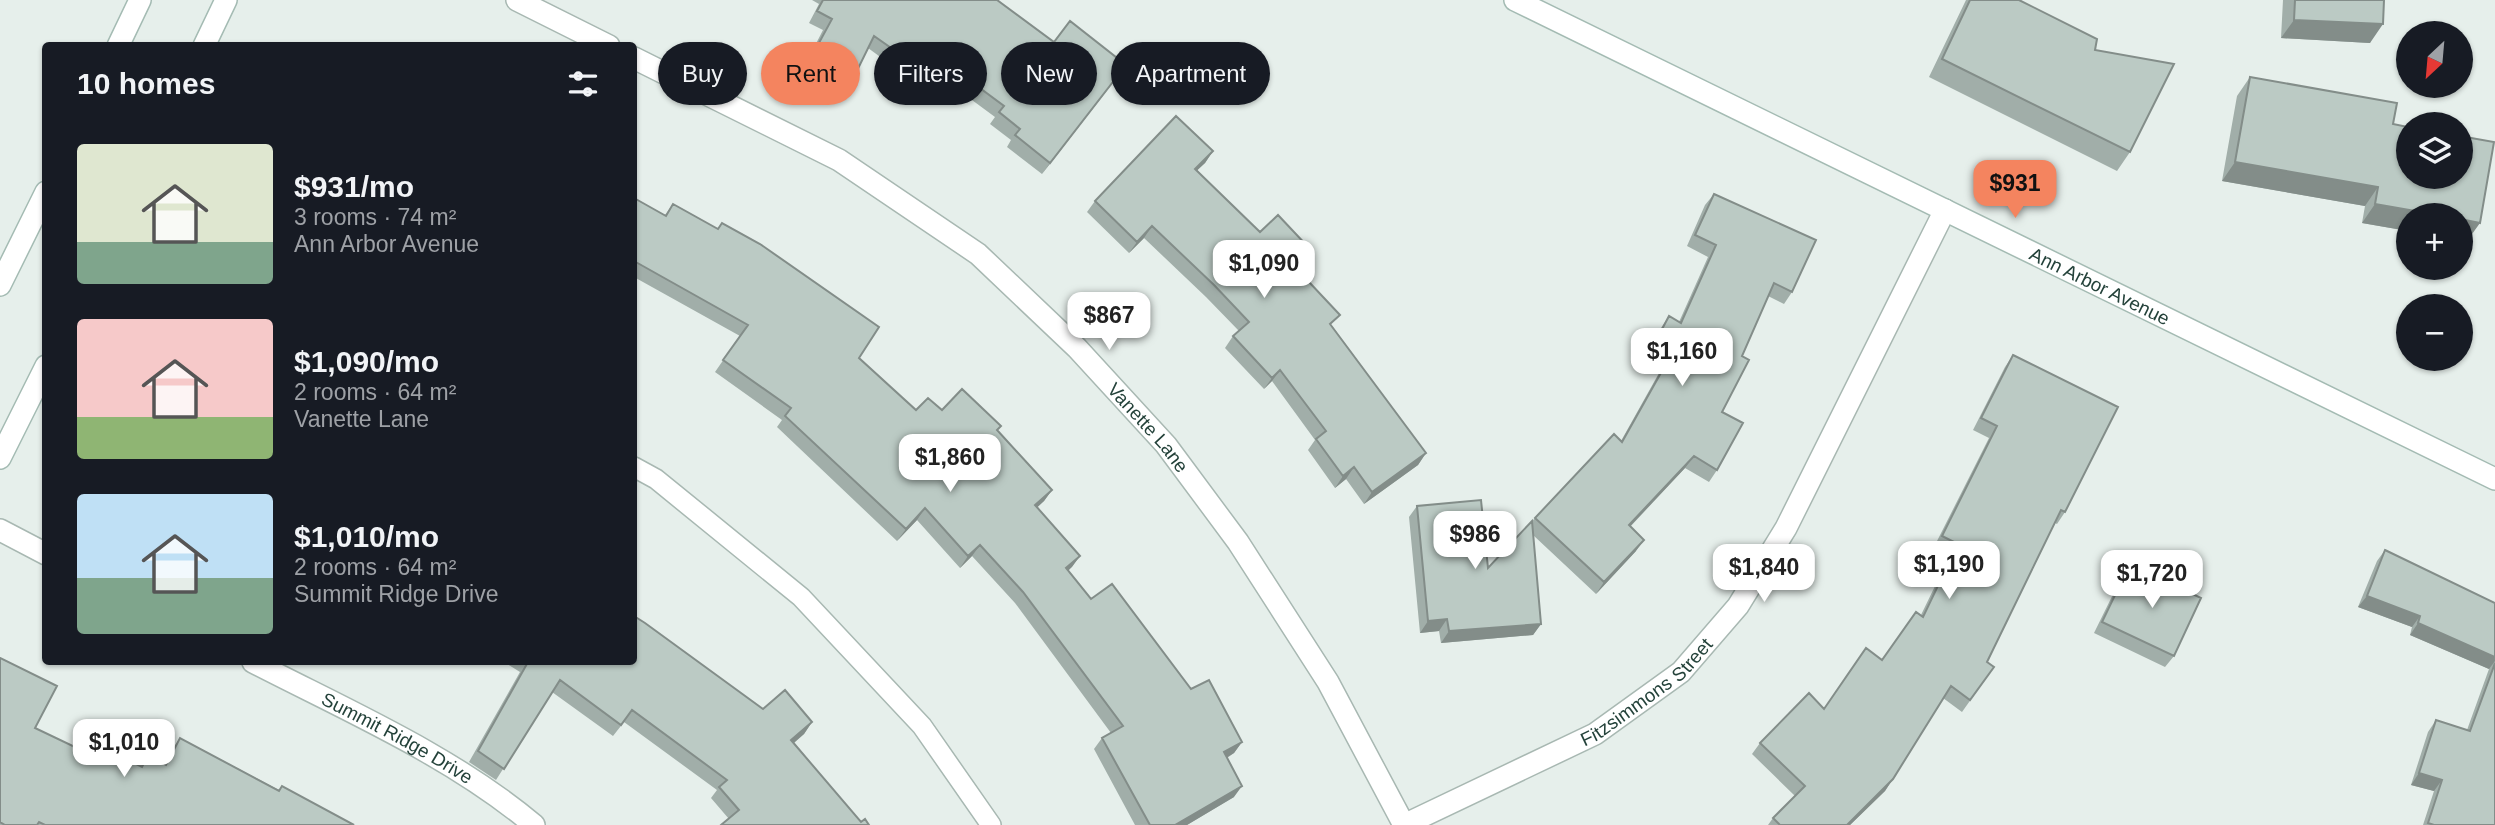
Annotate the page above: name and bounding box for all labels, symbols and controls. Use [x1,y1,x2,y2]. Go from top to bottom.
north arrow [2396,21,2473,98]
map controls [2396,21,2473,371]
chip: Buy [658,42,747,105]
chip: Rent [761,42,860,105]
chip: Filters [874,42,987,105]
chip: New [1001,42,1097,105]
chip: Apartment [1111,42,1270,105]
icon: filters [564,65,602,103]
text: 10 homes [77,67,215,100]
button: layers [2396,112,2473,189]
pin: $931 [1974,160,2056,220]
text: $931/mo [294,170,414,203]
text: $931 [1989,170,2041,196]
icon: home [133,172,217,256]
button: + [2396,203,2473,280]
text: 3 rooms · 74 m² [294,204,456,230]
text: Ann Arbor Avenue [294,231,479,257]
pin: $1,090 [1207,240,1321,300]
street label: Ann Arbor Avenue [2027,243,2173,329]
text: $1,090 [1229,250,1299,276]
pin: $867 [1068,292,1150,352]
button: − [2396,294,2473,371]
text: $867 [1083,302,1135,328]
pin: $1,160 [1625,328,1739,388]
text: $1,160 [1647,338,1717,364]
text: $1,090/mo [294,345,439,378]
icon: home [133,347,217,431]
street label: Vanette Lane [1104,378,1193,476]
text: 2 rooms · 64 m² [294,379,456,405]
text: Vanette Lane [294,406,429,432]
pin: $1,860 [893,434,1007,494]
text: $1,860 [915,444,985,470]
pin: $986 [1434,512,1516,571]
text: $1,010/mo [294,520,439,553]
text: $986 [1449,521,1501,547]
icon: home [133,522,217,606]
pin: $1,190 [1892,542,2006,601]
pin: $1,840 [1707,544,1821,604]
pin: $1,720 [2095,550,2209,610]
text: $1,190 [1914,551,1984,577]
text: 2 rooms · 64 m² [294,554,456,580]
text: $1,840 [1729,554,1799,580]
text: $1,720 [2117,560,2187,586]
text: Summit Ridge Drive [294,581,499,607]
street label: Fitzsimmons Street [1577,633,1717,750]
street label: Summit Ridge Drive [318,688,477,788]
pin: $1,010 [67,720,181,779]
text: $1,010 [89,729,159,755]

